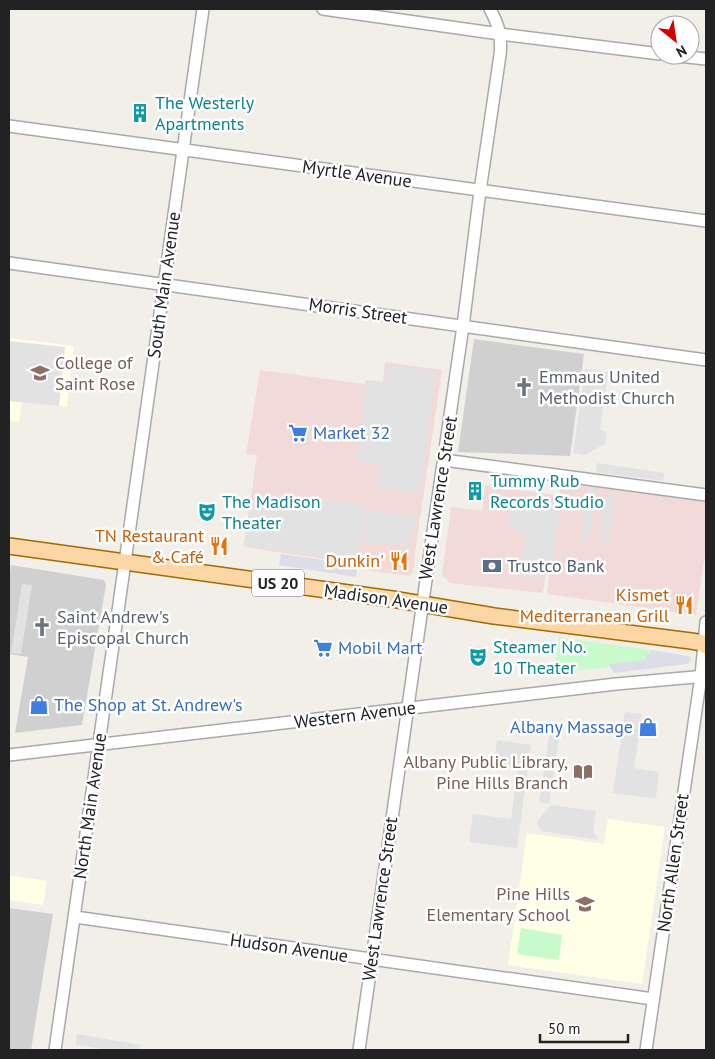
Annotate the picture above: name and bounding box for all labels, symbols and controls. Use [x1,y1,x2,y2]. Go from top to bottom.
north arrow [650,15,700,65]
text: N [673,41,690,61]
place label: The Westerly Apartments [155,91,255,135]
building icon: The Westerly Apartments [129,102,151,124]
street label: Myrtle Avenue [301,154,413,193]
street label: South Main Avenue [142,210,185,360]
street label: Morris Street [307,292,409,329]
place label: College of Saint Rose [55,351,135,395]
school or university icon: College of Saint Rose [29,362,51,384]
place label: Emmaus United Methodist Church [539,365,675,409]
church icon: Emmaus United Methodist Church [513,376,535,398]
street label: West Lawrence Street [413,414,462,582]
place label: Market 32 [313,421,390,444]
supermarket icon: Market 32 [287,422,309,444]
place label: Tummy Rub Records Studio [490,469,604,513]
building icon: Tummy Rub Records Studio [464,480,486,502]
place label: The Madison Theater [222,490,321,534]
theatre icon: The Madison Theater [196,501,218,523]
place label: TN Restaurant & Café [95,524,204,568]
restaurant icon: TN Restaurant & Café [208,535,230,557]
place label: Dunkin' [325,549,384,572]
restaurant icon: Dunkin' [388,550,410,572]
place label: Trustco Bank [507,554,605,577]
bank icon: Trustco Bank [481,555,503,577]
road number: US 20 [252,570,304,596]
street label: Madison Avenue [322,578,450,619]
place label: Kismet Mediterranean Grill [520,583,670,627]
restaurant icon: Kismet Mediterranean Grill [673,594,695,616]
place label: Saint Andrew's Episcopal Church [57,605,189,649]
church icon: Saint Andrew's Episcopal Church [31,616,53,638]
place label: Steamer No. 10 Theater [493,635,587,679]
place label: Mobil Mart [338,636,422,659]
supermarket icon: Mobil Mart [312,637,334,659]
theatre icon: Steamer No. 10 Theater [467,646,489,668]
place label: The Shop at St. Andrew's [54,693,243,716]
shop icon: The Shop at St. Andrew's [28,694,50,716]
street label: Western Avenue [293,696,417,733]
place label: Albany Massage [510,715,633,738]
shop icon: Albany Massage [637,716,659,738]
street label: North Main Avenue [68,731,111,881]
place label: Albany Public Library, Pine Hills Branch [404,750,568,794]
library icon: Albany Public Library, Pine Hills Branch [572,761,594,783]
street label: North Allen Street [651,792,694,934]
street label: West Lawrence Street [357,815,402,983]
place label: Pine Hills Elementary School [427,882,571,926]
school or university icon: Pine Hills Elementary School [574,893,596,915]
street label: Hudson Avenue [229,928,350,967]
scale bar [540,1012,628,1044]
text: 50 m [548,1019,581,1038]

